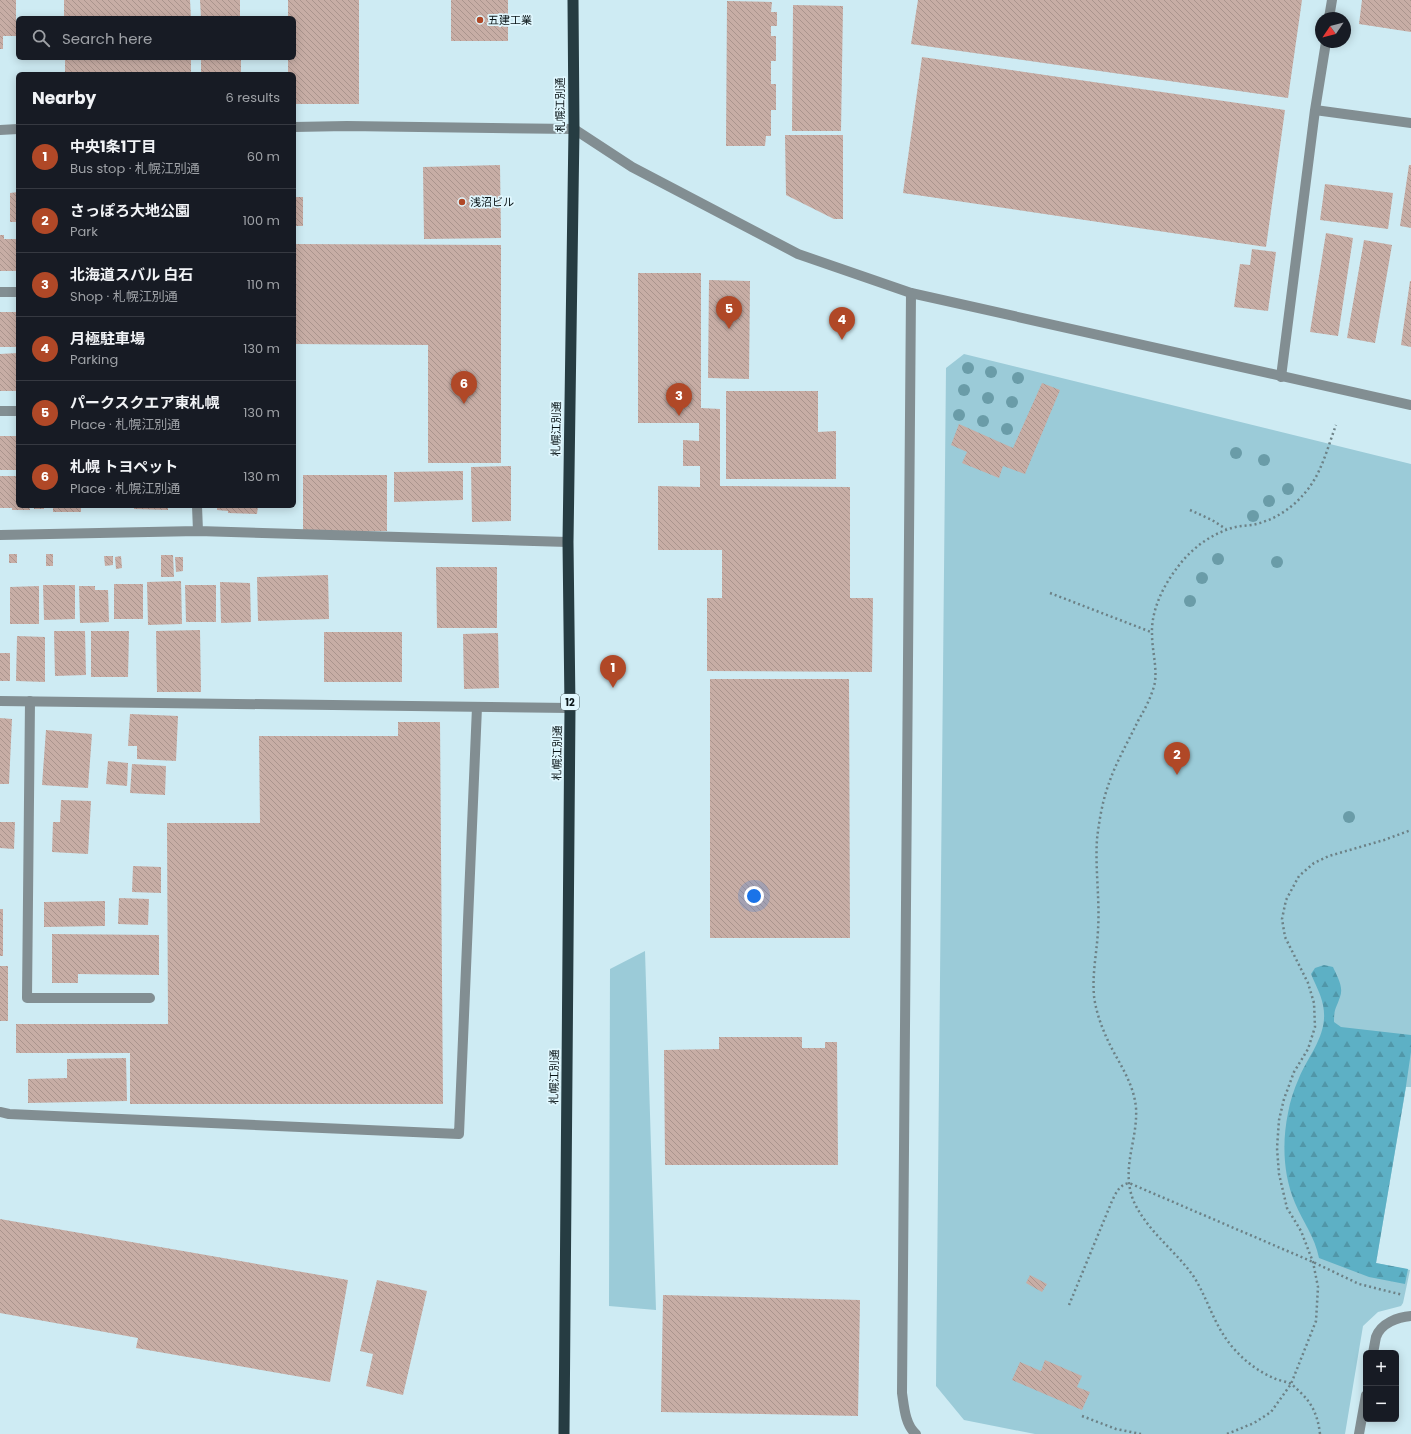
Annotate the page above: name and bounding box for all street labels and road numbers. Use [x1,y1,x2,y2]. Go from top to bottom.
street label: 札幌江別通 [552,78,568,133]
street label: 札幌江別通 [548,401,564,457]
road number: 12 [561,694,579,710]
street label: 札幌江別通 [549,725,565,781]
street label: 札幌江別通 [546,1049,562,1105]

